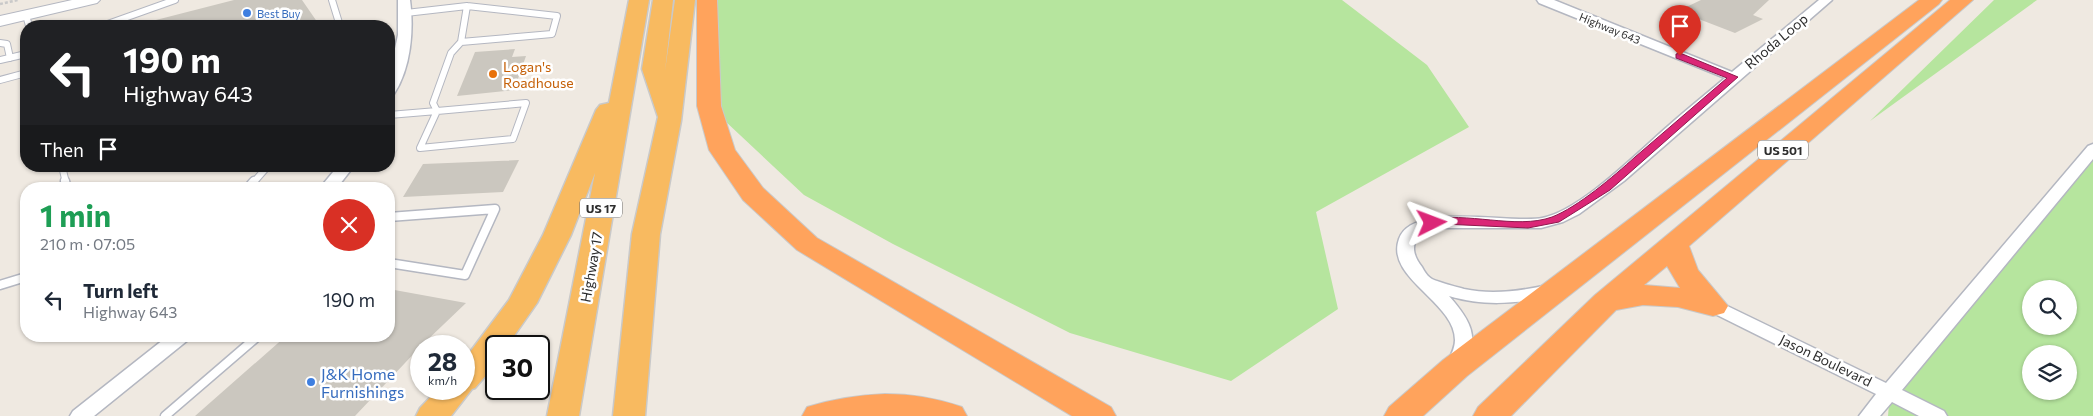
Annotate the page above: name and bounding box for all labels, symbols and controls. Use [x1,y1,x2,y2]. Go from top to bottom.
pin [1659,5,1701,56]
marker: Best Buy [241,7,253,19]
place label: Best Buy [257,7,301,20]
street label: Highway 643 [1577,10,1643,46]
street label: Rhoda Loop [1741,10,1811,72]
icon: arrive [1666,12,1694,40]
text: 190 m [123,37,221,80]
icon: left [40,40,105,105]
place label: Logan's Roadhouse [503,58,574,91]
marker: Logan's Roadhouse [487,68,499,80]
text: Highway 643 [123,80,253,107]
icon: arrive [94,135,122,163]
text: Then [40,138,84,161]
road number: US 501 [1758,140,1808,160]
text: 1 min [40,196,111,233]
position arrow [1405,196,1457,248]
road number: US 17 [580,198,622,218]
button: close [323,199,375,251]
street label: Highway 17 [576,231,606,303]
text: 210 m · 07:05 [40,234,135,253]
text: Turn left [83,279,158,302]
map controls [2022,280,2077,400]
button: search [2022,280,2077,335]
icon: left [40,286,68,314]
text: 190 m [323,288,375,311]
text: Highway 643 [83,302,177,321]
street label: Jason Boulevard [1777,330,1875,390]
speed limit sign: 30 [485,335,550,400]
button: layers [2022,345,2077,400]
text: 28 [428,346,457,376]
place label: J&K Home Furnishings [321,364,404,401]
text: km/h [428,373,457,387]
marker: J&K Home Furnishings [305,376,317,388]

